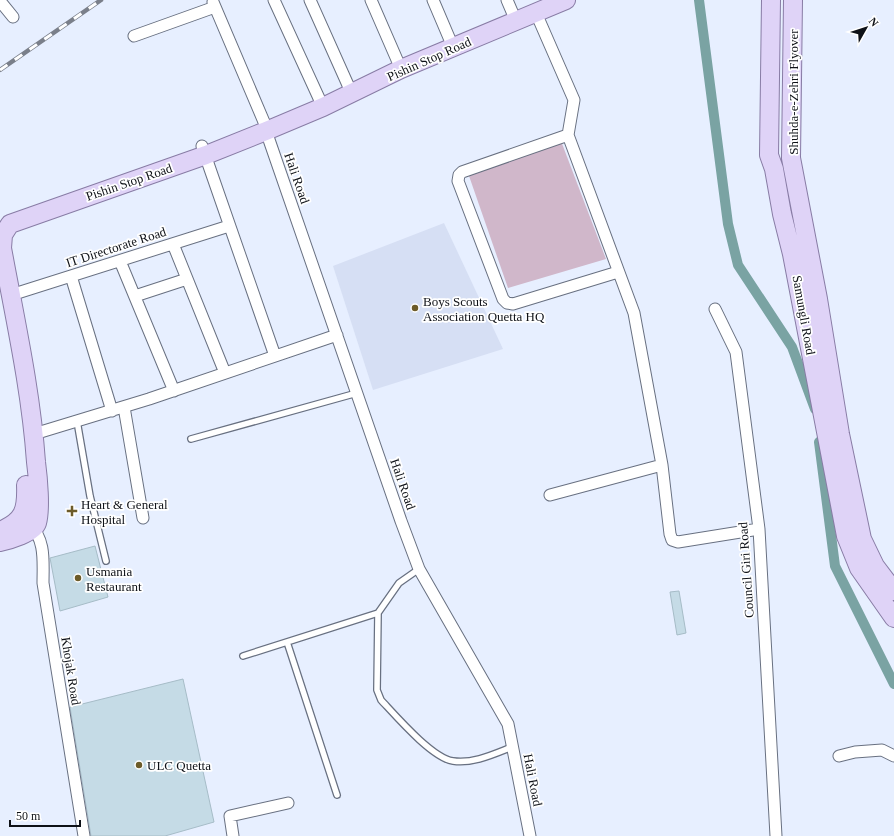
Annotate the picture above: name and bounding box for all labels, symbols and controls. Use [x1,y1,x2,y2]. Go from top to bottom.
north arrow [846,8,886,48]
text: N [867,15,881,29]
street label: Shuhda-e-Zehri Flyover [786,29,801,155]
street label: Pishin Stop Road [385,34,474,84]
street label: Hali Road [281,150,313,206]
street label: Pishin Stop Road [84,160,175,204]
street label: IT Directorate Road [64,224,168,270]
street label: Samungli Road [790,274,818,356]
place label: Boys Scouts Association Quetta HQ [423,294,545,324]
marker: Boys Scouts Association Quetta HQ [410,303,420,313]
street label: Hali Road [387,456,419,512]
place label: Heart & General Hospital [81,497,168,527]
marker: Heart & General Hospital [66,505,78,517]
street label: Council Giri Road [735,521,757,618]
place label: Usmania Restaurant [86,564,142,594]
marker: Usmania Restaurant [73,573,83,583]
street label: Khojak Road [58,636,84,707]
street label: Hali Road [521,753,546,808]
place label: ULC Quetta [147,758,211,773]
marker: ULC Quetta [134,760,144,770]
scale bar [10,802,80,828]
text: 50 m [16,809,41,823]

